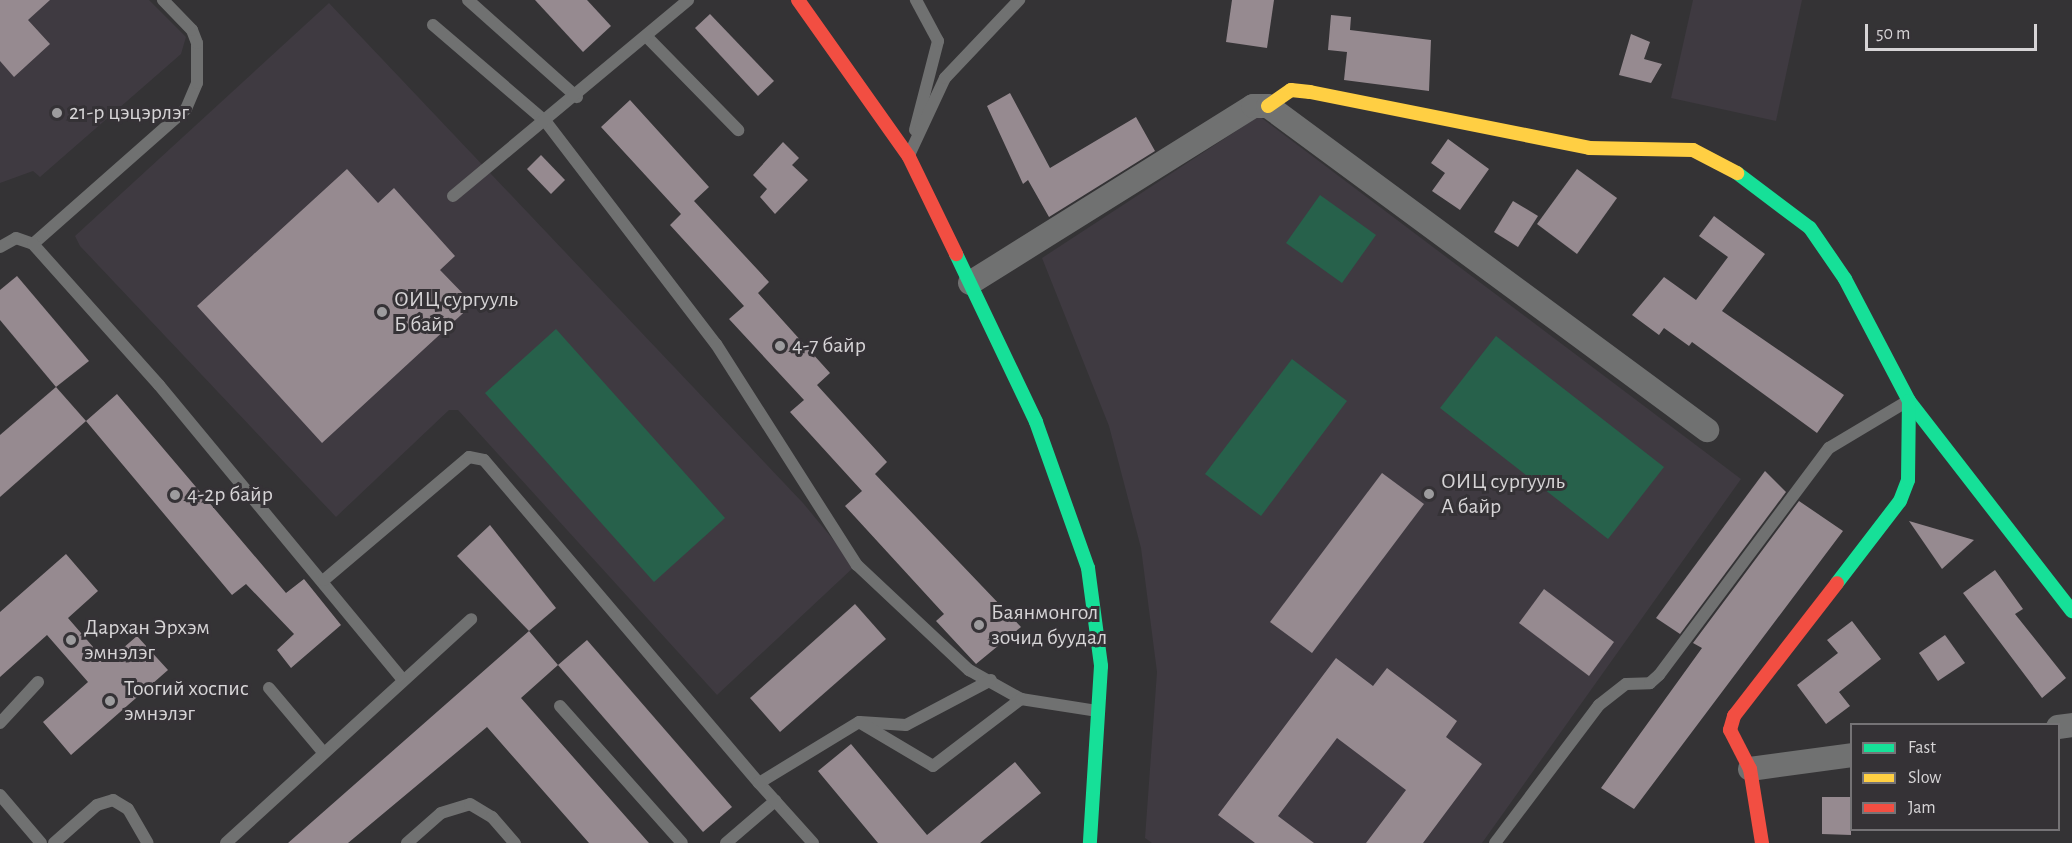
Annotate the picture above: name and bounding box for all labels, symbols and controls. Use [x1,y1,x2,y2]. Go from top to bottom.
scale bar [1868,12,2040,50]
text: 50 m [1876,25,1910,43]
place label: 21-р цэцэрлэг [69,100,189,126]
marker: 21-р цэцэрлэг [50,106,64,120]
place label: ОИЦ сургууль Б байр [394,286,518,338]
marker: ОИЦ сургууль Б байр [375,305,389,319]
place label: 4-7 байр [792,333,866,359]
marker: 4-7 байр [773,339,787,353]
place label: ОИЦ сургууль А байр [1441,468,1565,520]
place label: 4-2р байр [187,482,273,508]
marker: ОИЦ сургууль А байр [1422,487,1436,501]
marker: 4-2р байр [168,488,182,502]
place label: Баянмонгол зочид буудал [991,599,1107,650]
place label: Дархан Эрхэм эмнэлэг [84,614,210,666]
marker: Баянмонгол зочид буудал [972,618,986,632]
marker: Дархан Эрхэм эмнэлэг [62,631,80,649]
place label: Тоогий хоспис эмнэлэг [124,675,249,726]
marker: Тоогий хоспис эмнэлэг [101,692,119,710]
legend [1850,723,2060,831]
text: Fast [1908,739,1936,757]
text: Slow [1908,769,1941,787]
text: Jam [1908,799,1936,817]

